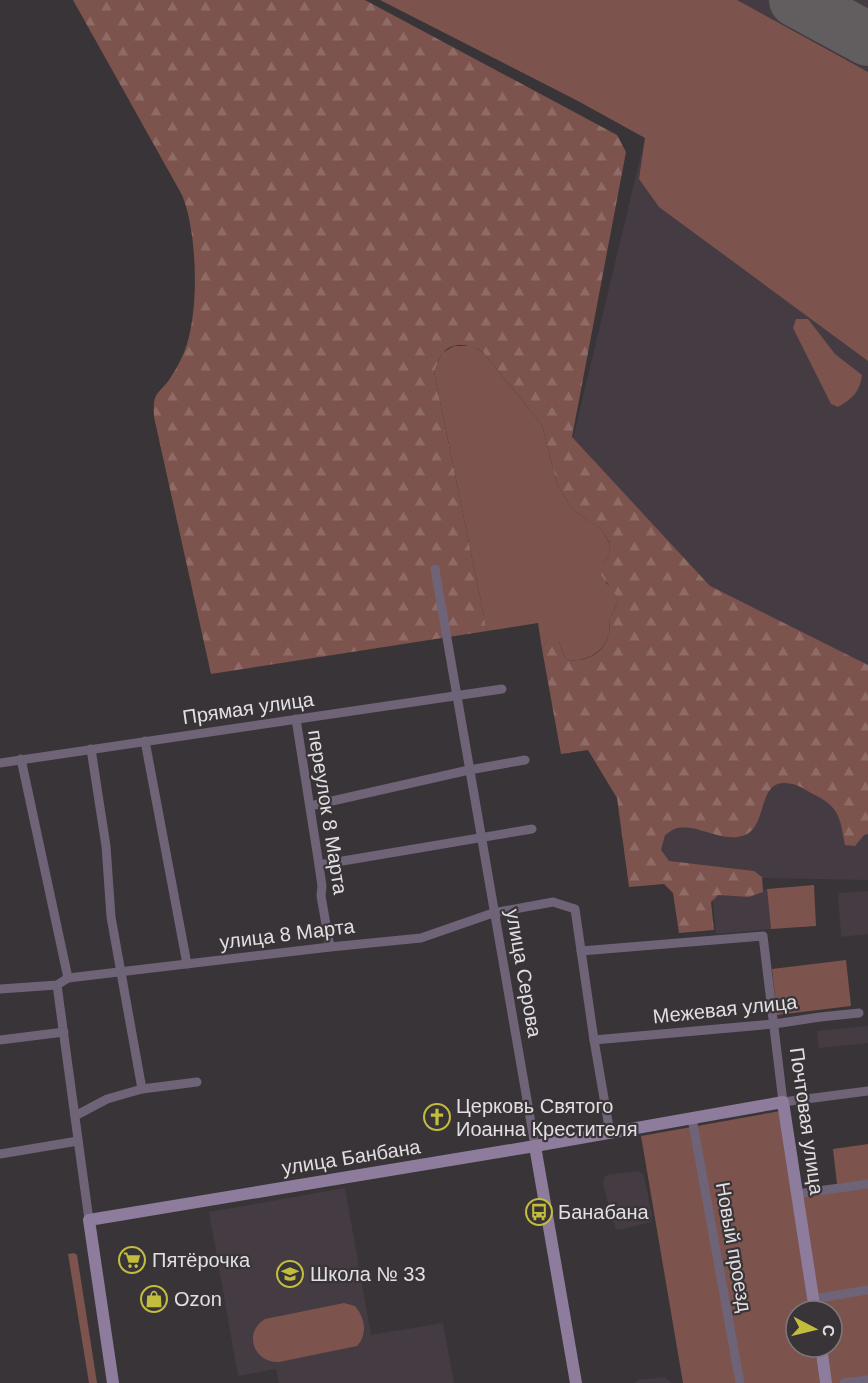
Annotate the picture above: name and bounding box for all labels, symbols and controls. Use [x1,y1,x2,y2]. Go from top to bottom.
street label: Прямая улица [181,688,316,728]
street label: переулок 8 Марта [304,728,352,897]
street label: улица Серова [502,907,546,1040]
street label: улица 8 Марта [218,915,357,953]
street label: Межевая улица [652,990,799,1028]
street label: Почтовая улица [786,1046,828,1197]
place label: Церковь Святого Иоанна Крестителя [456,1095,638,1140]
church icon: Церковь Святого Иоанна Крестителя [422,1102,452,1132]
street label: улица Банбана [280,1135,423,1179]
street label: Новый проезд [712,1180,756,1314]
bus stop icon: Банабана [524,1197,554,1227]
place label: Банабана [558,1201,650,1223]
supermarket icon: Пятёрочка [117,1245,147,1275]
place label: Пятёрочка [152,1249,251,1271]
school or university icon: Школа № 33 [275,1259,305,1289]
place label: Школа № 33 [310,1263,426,1285]
shop icon: Ozon [139,1284,169,1314]
place label: Ozon [174,1288,222,1310]
north arrow [784,1299,844,1359]
text: С [819,1324,838,1338]

